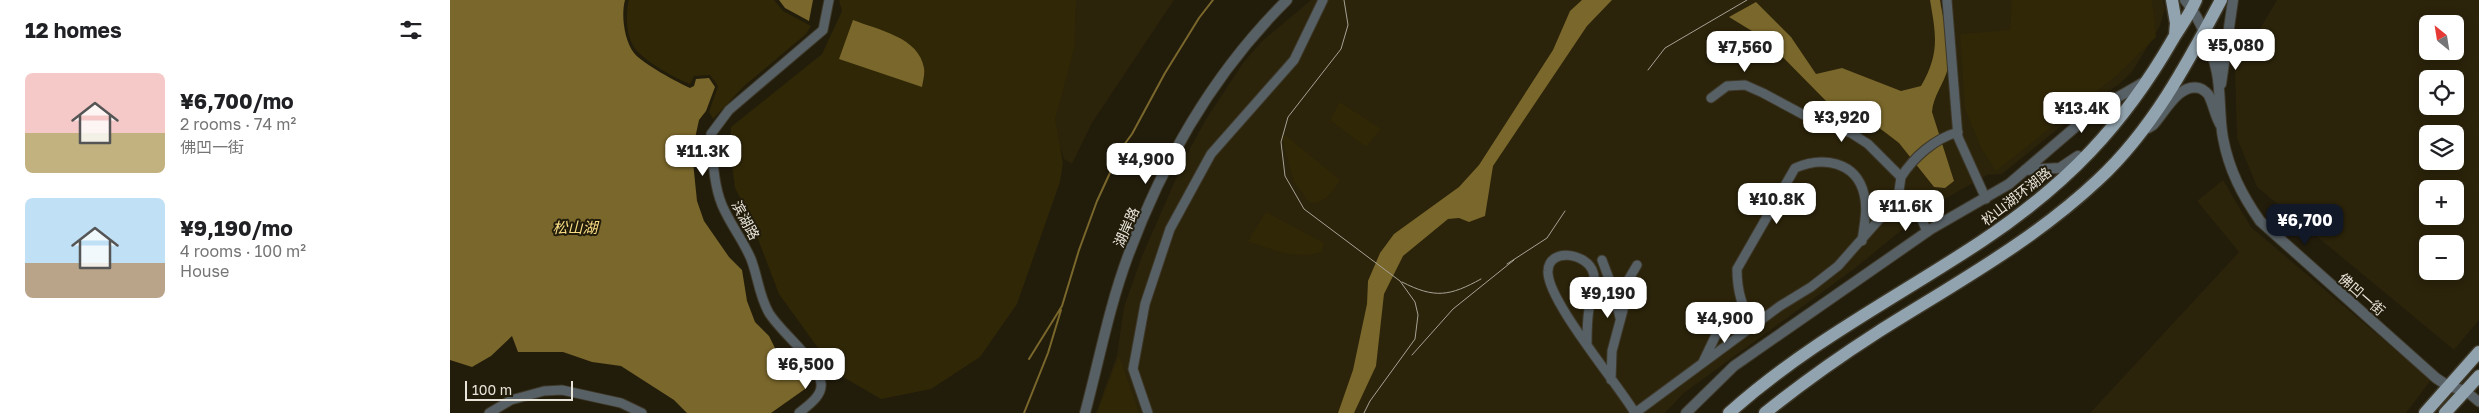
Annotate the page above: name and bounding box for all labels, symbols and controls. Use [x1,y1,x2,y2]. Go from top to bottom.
north arrow [2419,15,2464,60]
map controls [2419,15,2464,280]
icon: filters [397,16,425,44]
text: 12 homes [25,17,122,43]
pin: ¥5,080 [2195,28,2277,71]
pin: ¥7,560 [1704,30,1786,73]
text: ¥5,080 [2208,35,2264,55]
text: ¥7,560 [1718,37,1772,57]
button: locate [2419,70,2464,115]
text: ¥6,700/mo [180,88,294,114]
pin: ¥13.4K [2041,92,2123,134]
icon: home [65,93,125,153]
text: ¥13.4K [2054,98,2110,118]
pin: ¥3,920 [1801,100,1883,143]
text: ¥3,920 [1814,107,1870,127]
text: 2 rooms · 74 m² [180,114,296,134]
button: layers [2419,125,2464,170]
pin: ¥11.3K [662,134,744,177]
text: 佛凹一街 [180,137,244,157]
text: ¥11.3K [676,141,730,161]
pin: ¥4,900 [1105,142,1187,185]
text: ¥4,900 [1118,149,1174,169]
street label: 松山湖环湖路 [1978,163,2054,229]
button: + [2419,180,2464,225]
pin: ¥10.8K [1736,182,1818,225]
text: ¥10.8K [1749,189,1805,209]
pin: ¥11.6K [1865,190,1947,232]
text: ¥11.6K [1879,196,1933,216]
street label: 滨湖路 [729,197,763,243]
street label: 湖岸路 [1110,204,1142,250]
pin: ¥6,700 [2264,204,2346,246]
text: ¥6,700 [2277,210,2333,230]
text: ¥9,190/mo [180,215,293,241]
icon: home [65,218,125,278]
water label: 松山湖 [552,218,599,236]
button: − [2419,235,2464,280]
text: 4 rooms · 100 m² [180,241,306,261]
text: House [180,261,229,281]
street label: 佛凹一街 [2335,269,2389,319]
pin: ¥9,190 [1567,276,1649,319]
text: ¥9,190 [1581,283,1635,303]
pin: ¥4,900 [1684,302,1766,344]
text: ¥4,900 [1697,308,1753,328]
pin: ¥6,500 [765,348,847,390]
text: ¥6,500 [778,354,834,374]
scale bar [465,378,572,401]
text: 100 m [472,381,512,398]

